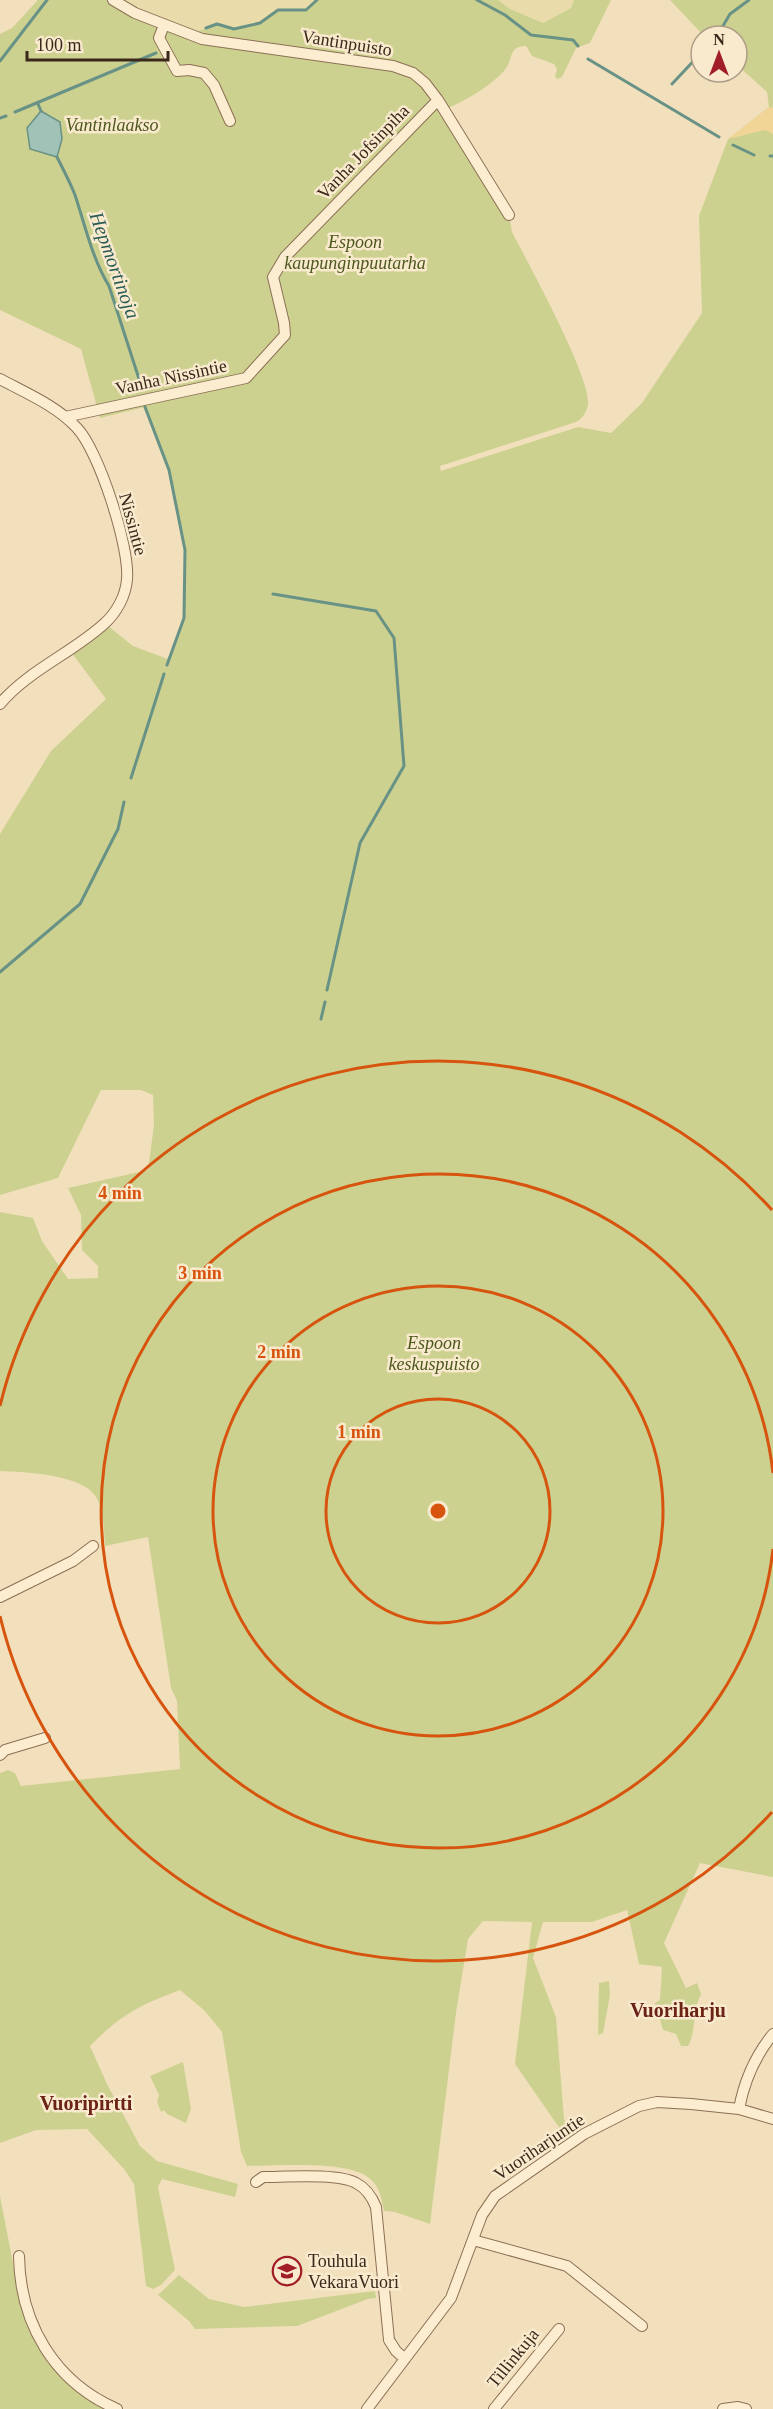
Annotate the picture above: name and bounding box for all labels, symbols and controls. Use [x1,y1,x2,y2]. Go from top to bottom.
scale bar [27,24,168,62]
north arrow [689,24,749,84]
street label: Vantinpuisto [300,26,394,60]
text: N [713,31,725,48]
text: 100 m [36,35,82,55]
street label: Vanha Jofsinpiha [313,101,413,203]
park label: Vantinlaakso [66,115,159,135]
water label: Hepmortinoja [84,208,145,322]
park label: Espoon kaupunginpuutarha [284,232,426,273]
street label: Vanha Nissintie [113,355,229,399]
street label: Nissintie [115,490,151,558]
text: 4 min [98,1183,142,1203]
text: 3 min [178,1263,222,1283]
park label: Espoon keskuspuisto [389,1333,479,1374]
text: 2 min [257,1342,301,1362]
text: 1 min [337,1422,381,1442]
centre of rings [428,1501,448,1521]
district label: Vuoriharju [630,1999,726,2022]
district label: Vuoripirtti [40,2092,133,2115]
street label: Vuoriharjuntie [490,2109,588,2185]
place label: Touhula VekaraVuori [308,2251,399,2292]
school or university icon: Touhula VekaraVuori [271,2255,303,2287]
street label: Tillinkuja [483,2324,543,2392]

